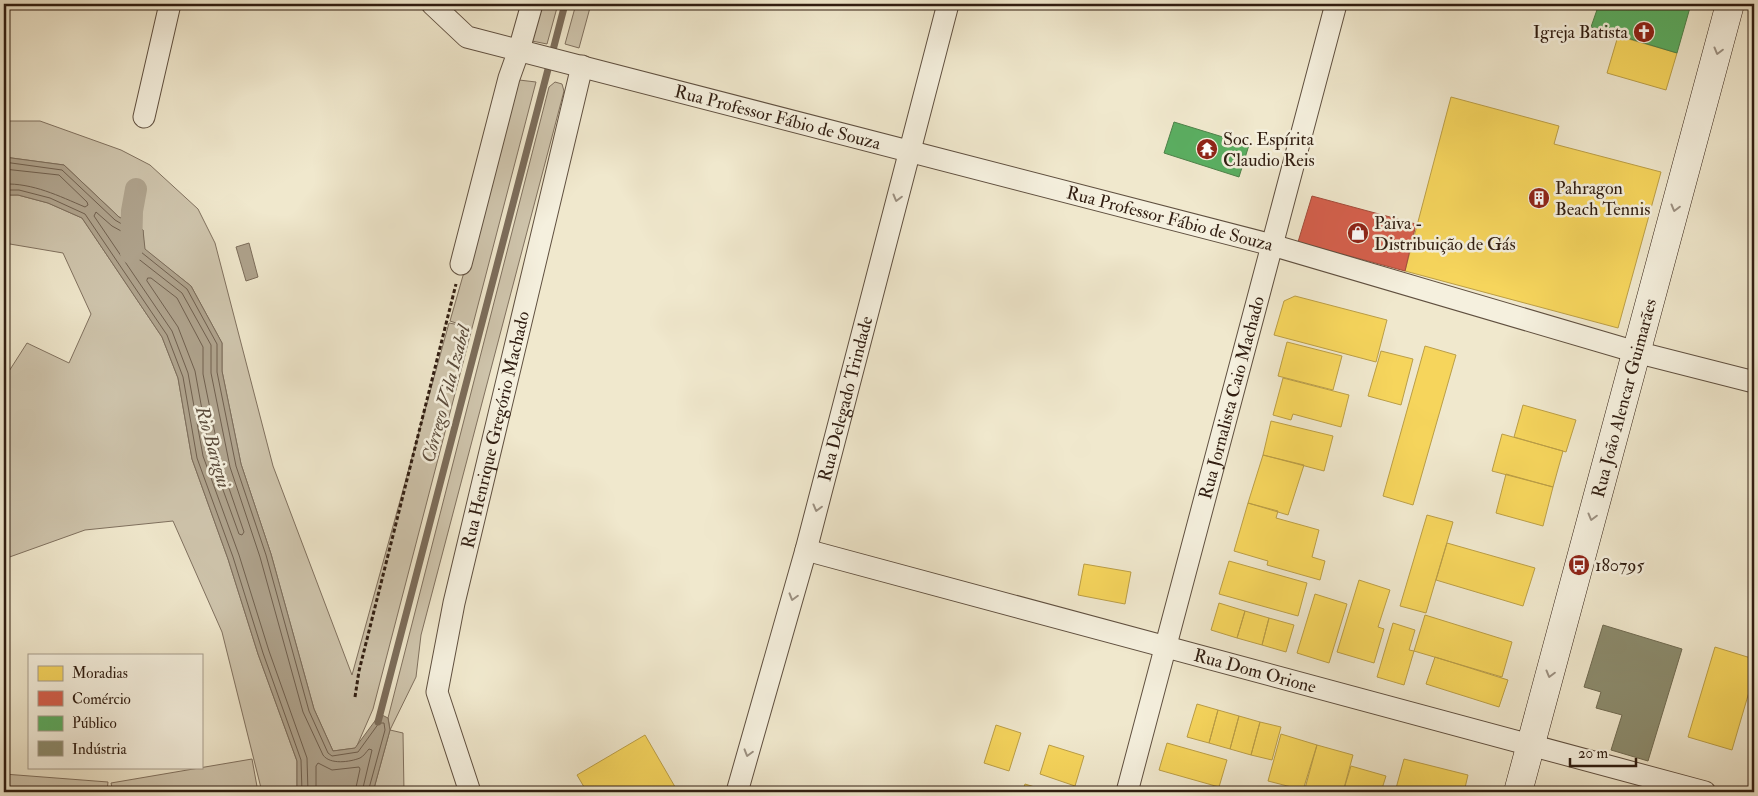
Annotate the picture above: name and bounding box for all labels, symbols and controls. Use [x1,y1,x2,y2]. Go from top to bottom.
church icon: Igreja Batista [1632,20,1656,44]
place label: Igreja Batista [1533,21,1629,44]
one-way arrow [1713,46,1723,54]
street label: Rua Professor Fábio de Souza [672,80,884,155]
place label: Soc. Espírita Claudio Reis [1223,128,1315,172]
temple icon: Soc. Espírita Claudio Reis [1195,137,1219,161]
place label: Pahragon Beach Tennis [1555,177,1650,221]
street label: Rua Professor Fábio de Souza [1064,181,1276,256]
building icon: Pahragon Beach Tennis [1527,186,1551,210]
one-way arrow [892,194,903,203]
one-way arrow [1670,203,1681,212]
place label: Paiva - Distribuição de Gás [1374,212,1516,256]
shop icon: Paiva - Distribuição de Gás [1346,221,1370,245]
street label: Rua Jornalista Caio Machado [1194,293,1270,502]
street label: Rua João Alencar Guimarães [1586,296,1662,500]
street label: Rua Henrique Gregório Machado [456,308,535,551]
street label: Rua Delegado Trindade [813,313,878,484]
water label: Córrego Vila Izabel [416,321,476,465]
water label: Rio Barigui [190,402,236,491]
one-way arrow [812,503,823,512]
one-way arrow [1587,513,1598,522]
bus stop icon: 180795 [1567,553,1591,577]
place label: 180795 [1595,554,1645,577]
one-way arrow [788,592,798,601]
street label: Rua Dom Orione [1191,643,1319,698]
legend [28,654,202,768]
text: Moradias [72,664,128,683]
one-way arrow [1545,670,1555,678]
text: Comércio [72,690,131,709]
text: Público [72,714,117,733]
scale bar [1570,736,1637,768]
text: Indústria [72,740,127,759]
text: 20 m [1578,744,1608,763]
one-way arrow [744,749,754,757]

